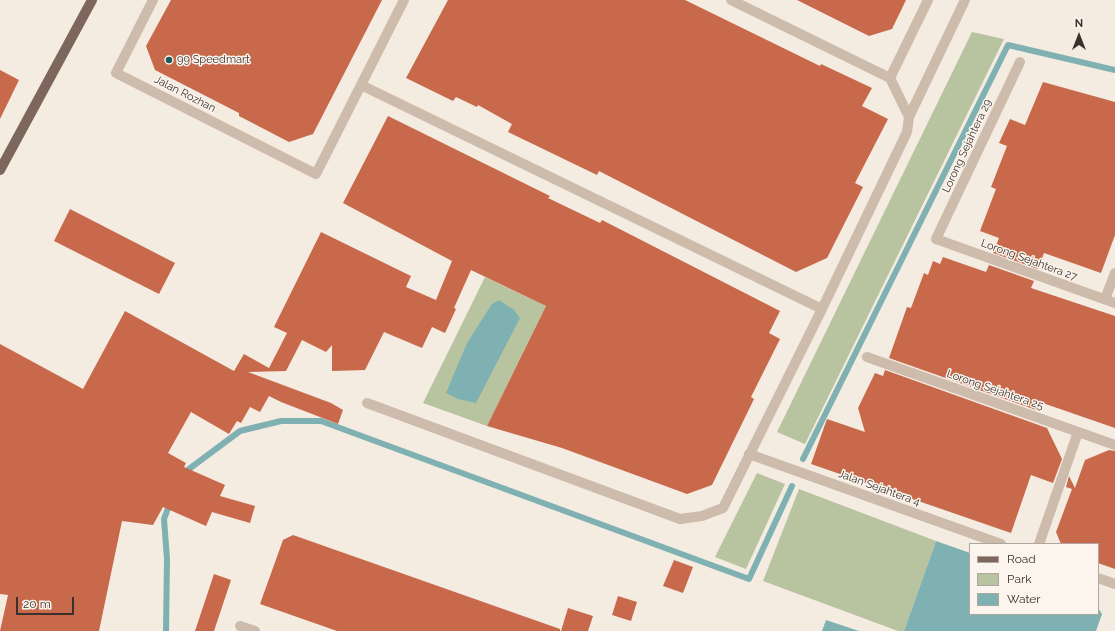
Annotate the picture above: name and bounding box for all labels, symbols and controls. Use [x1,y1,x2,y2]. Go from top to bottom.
north arrow [1059,16,1099,56]
text: N [1075,17,1083,30]
place label: 99 Speedmart [177,53,250,67]
marker: 99 Speedmart [164,55,174,65]
street label: Jalan Rozhan [152,73,218,115]
street label: Lorong Sejahtera 29 [939,97,995,195]
street label: Lorong Sejahtera 27 [979,236,1079,284]
street label: Lorong Sejahtera 25 [945,367,1045,413]
street label: Jalan Sejahtera 4 [836,467,922,509]
legend [969,543,1099,615]
text: Road [1007,552,1036,566]
text: Park [1007,572,1032,586]
scale bar [18,589,76,615]
text: Water [1007,592,1041,606]
text: 20 m [23,597,51,611]

